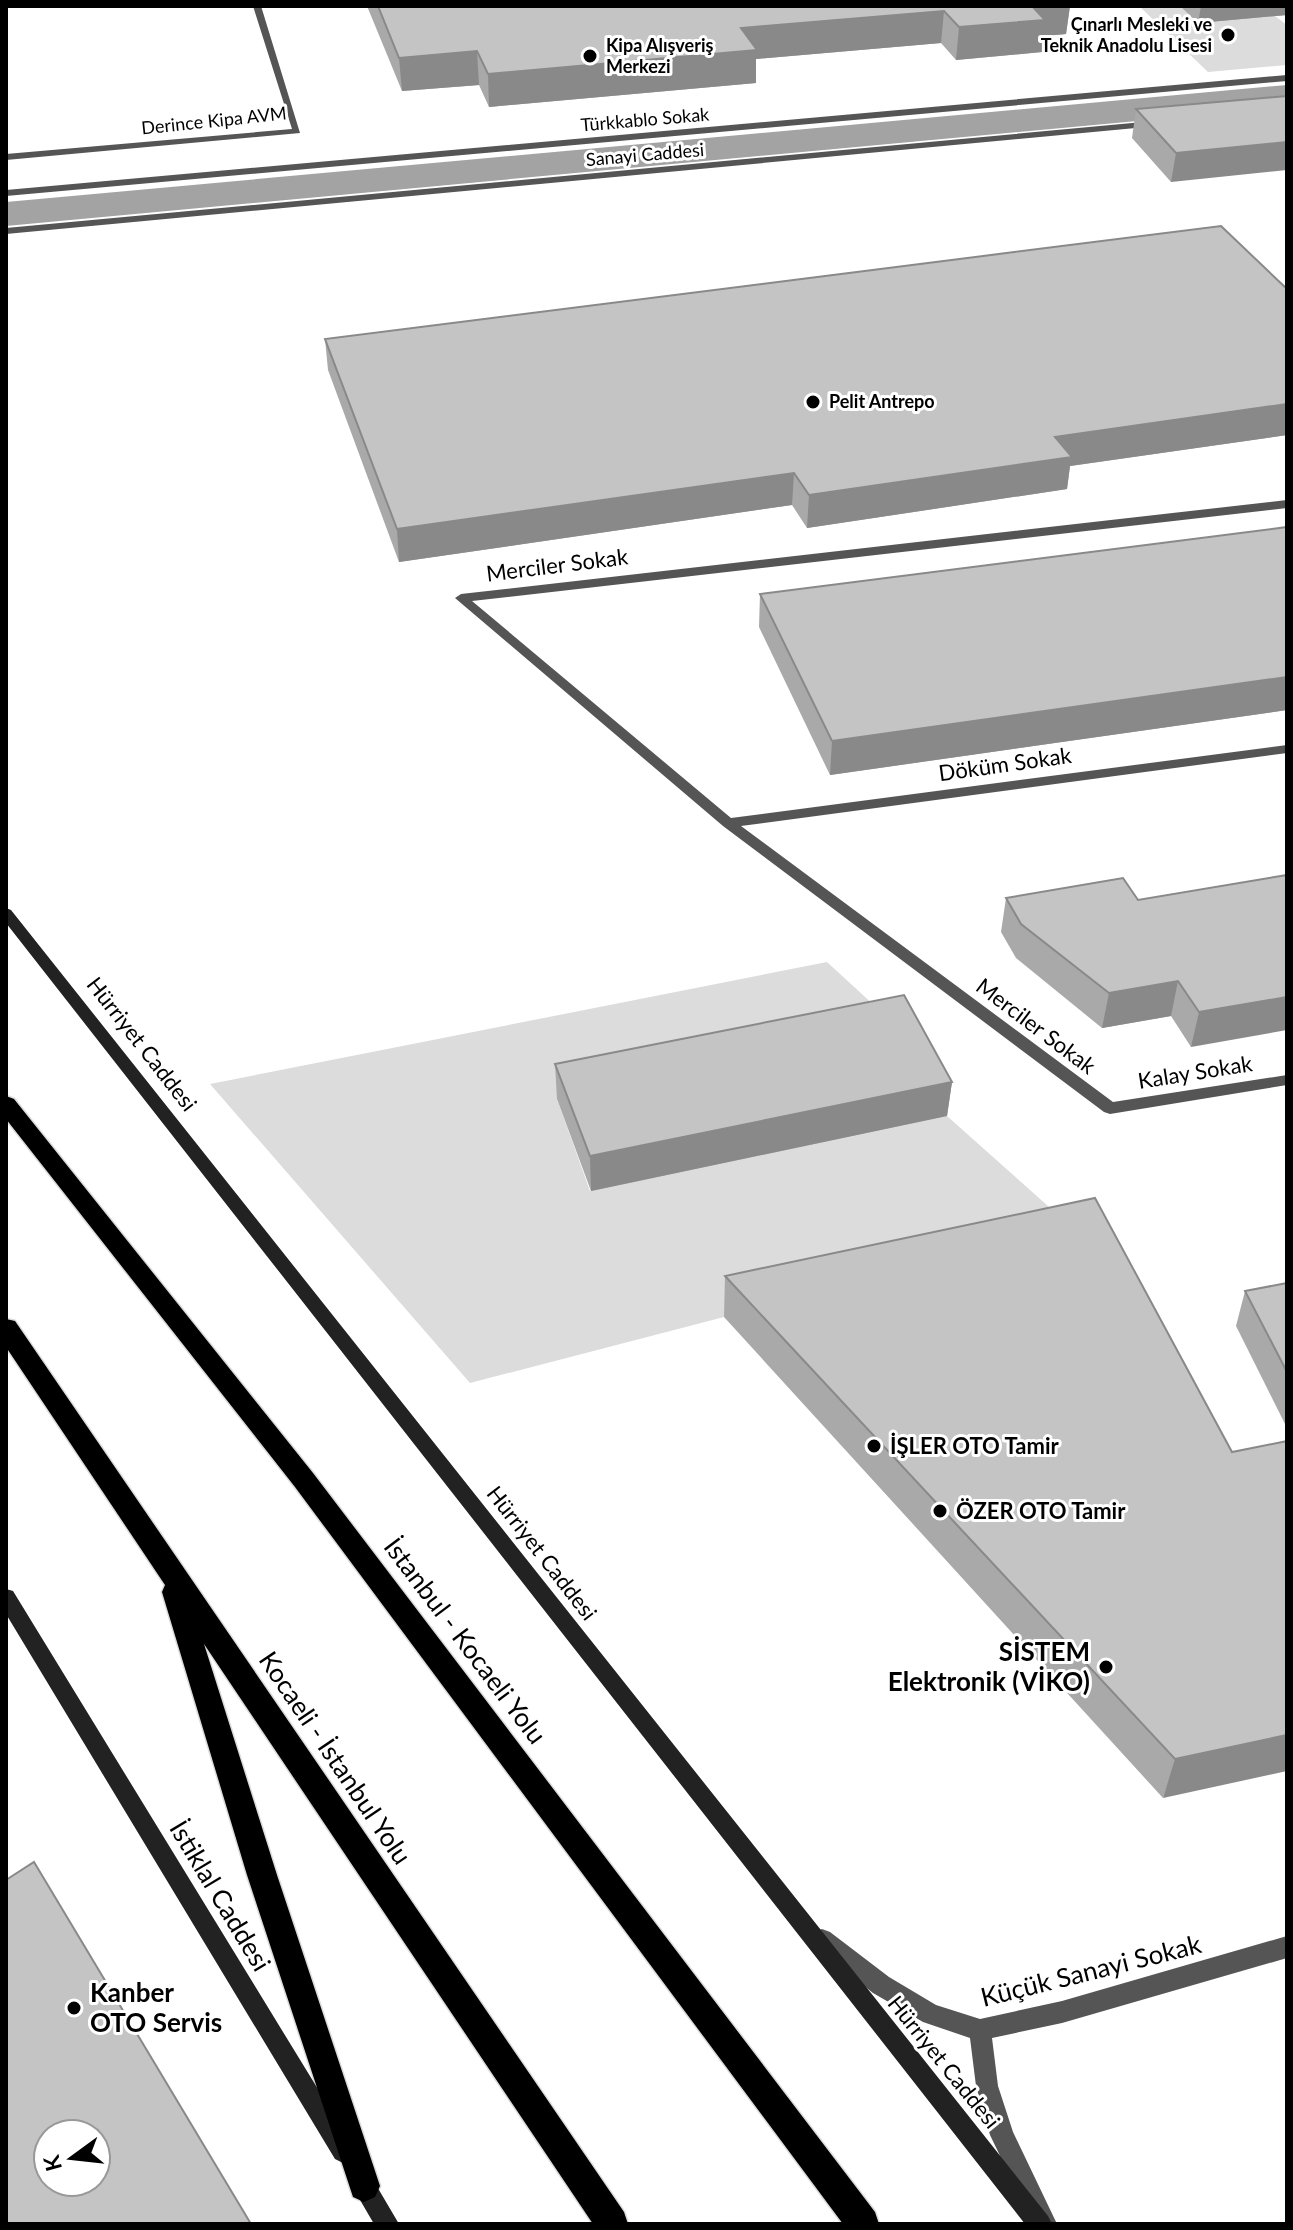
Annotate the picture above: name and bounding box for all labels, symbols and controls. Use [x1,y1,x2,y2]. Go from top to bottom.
place label: Çınarlı Mesleki ve Teknik Anadolu Lisesi [1041,13,1212,56]
marker: Çınarlı Mesleki ve Teknik Anadolu Lisesi [1219,26,1237,44]
place label: Kipa Alışveriş Merkezi [606,34,713,77]
marker: Kipa Alışveriş Merkezi [581,47,599,65]
street label: Derince Kipa AVM [140,101,288,139]
street label: Türkkablo Sokak [580,102,711,136]
street label: Sanayi Caddesi [585,138,705,170]
place label: Pelit Antrepo [829,390,935,412]
marker: Pelit Antrepo [804,393,822,411]
street label: Merciler Sokak [484,542,630,587]
street label: Döküm Sokak [937,741,1074,786]
street label: Hürriyet Caddesi [82,971,203,1116]
street label: Merciler Sokak [971,972,1102,1080]
street label: Kalay Sokak [1136,1049,1255,1094]
place label: İŞLER OTO Tamir [890,1432,1059,1459]
marker: İŞLER OTO Tamir [865,1437,883,1455]
street label: Hürriyet Caddesi [482,1480,603,1625]
place label: ÖZER OTO Tamir [956,1497,1126,1524]
marker: ÖZER OTO Tamir [931,1502,949,1520]
street label: İstanbul - Kocaeli Yolu [378,1531,554,1750]
place label: SİSTEM Elektronik (VİKO) [888,1635,1090,1697]
street label: Kocaeli - İstanbul Yolu [253,1645,419,1870]
marker: SİSTEM Elektronik (VİKO) [1097,1658,1115,1676]
street label: İstiklal Caddesi [163,1814,278,1977]
street label: Küçük Sanayi Sokak [977,1927,1205,2013]
place label: Kanber OTO Servis [90,1976,222,2038]
street label: Hürriyet Caddesi [883,1990,1006,2134]
marker: Kanber OTO Servis [65,1999,83,2017]
north arrow [32,2118,112,2198]
text: K [37,2152,67,2174]

